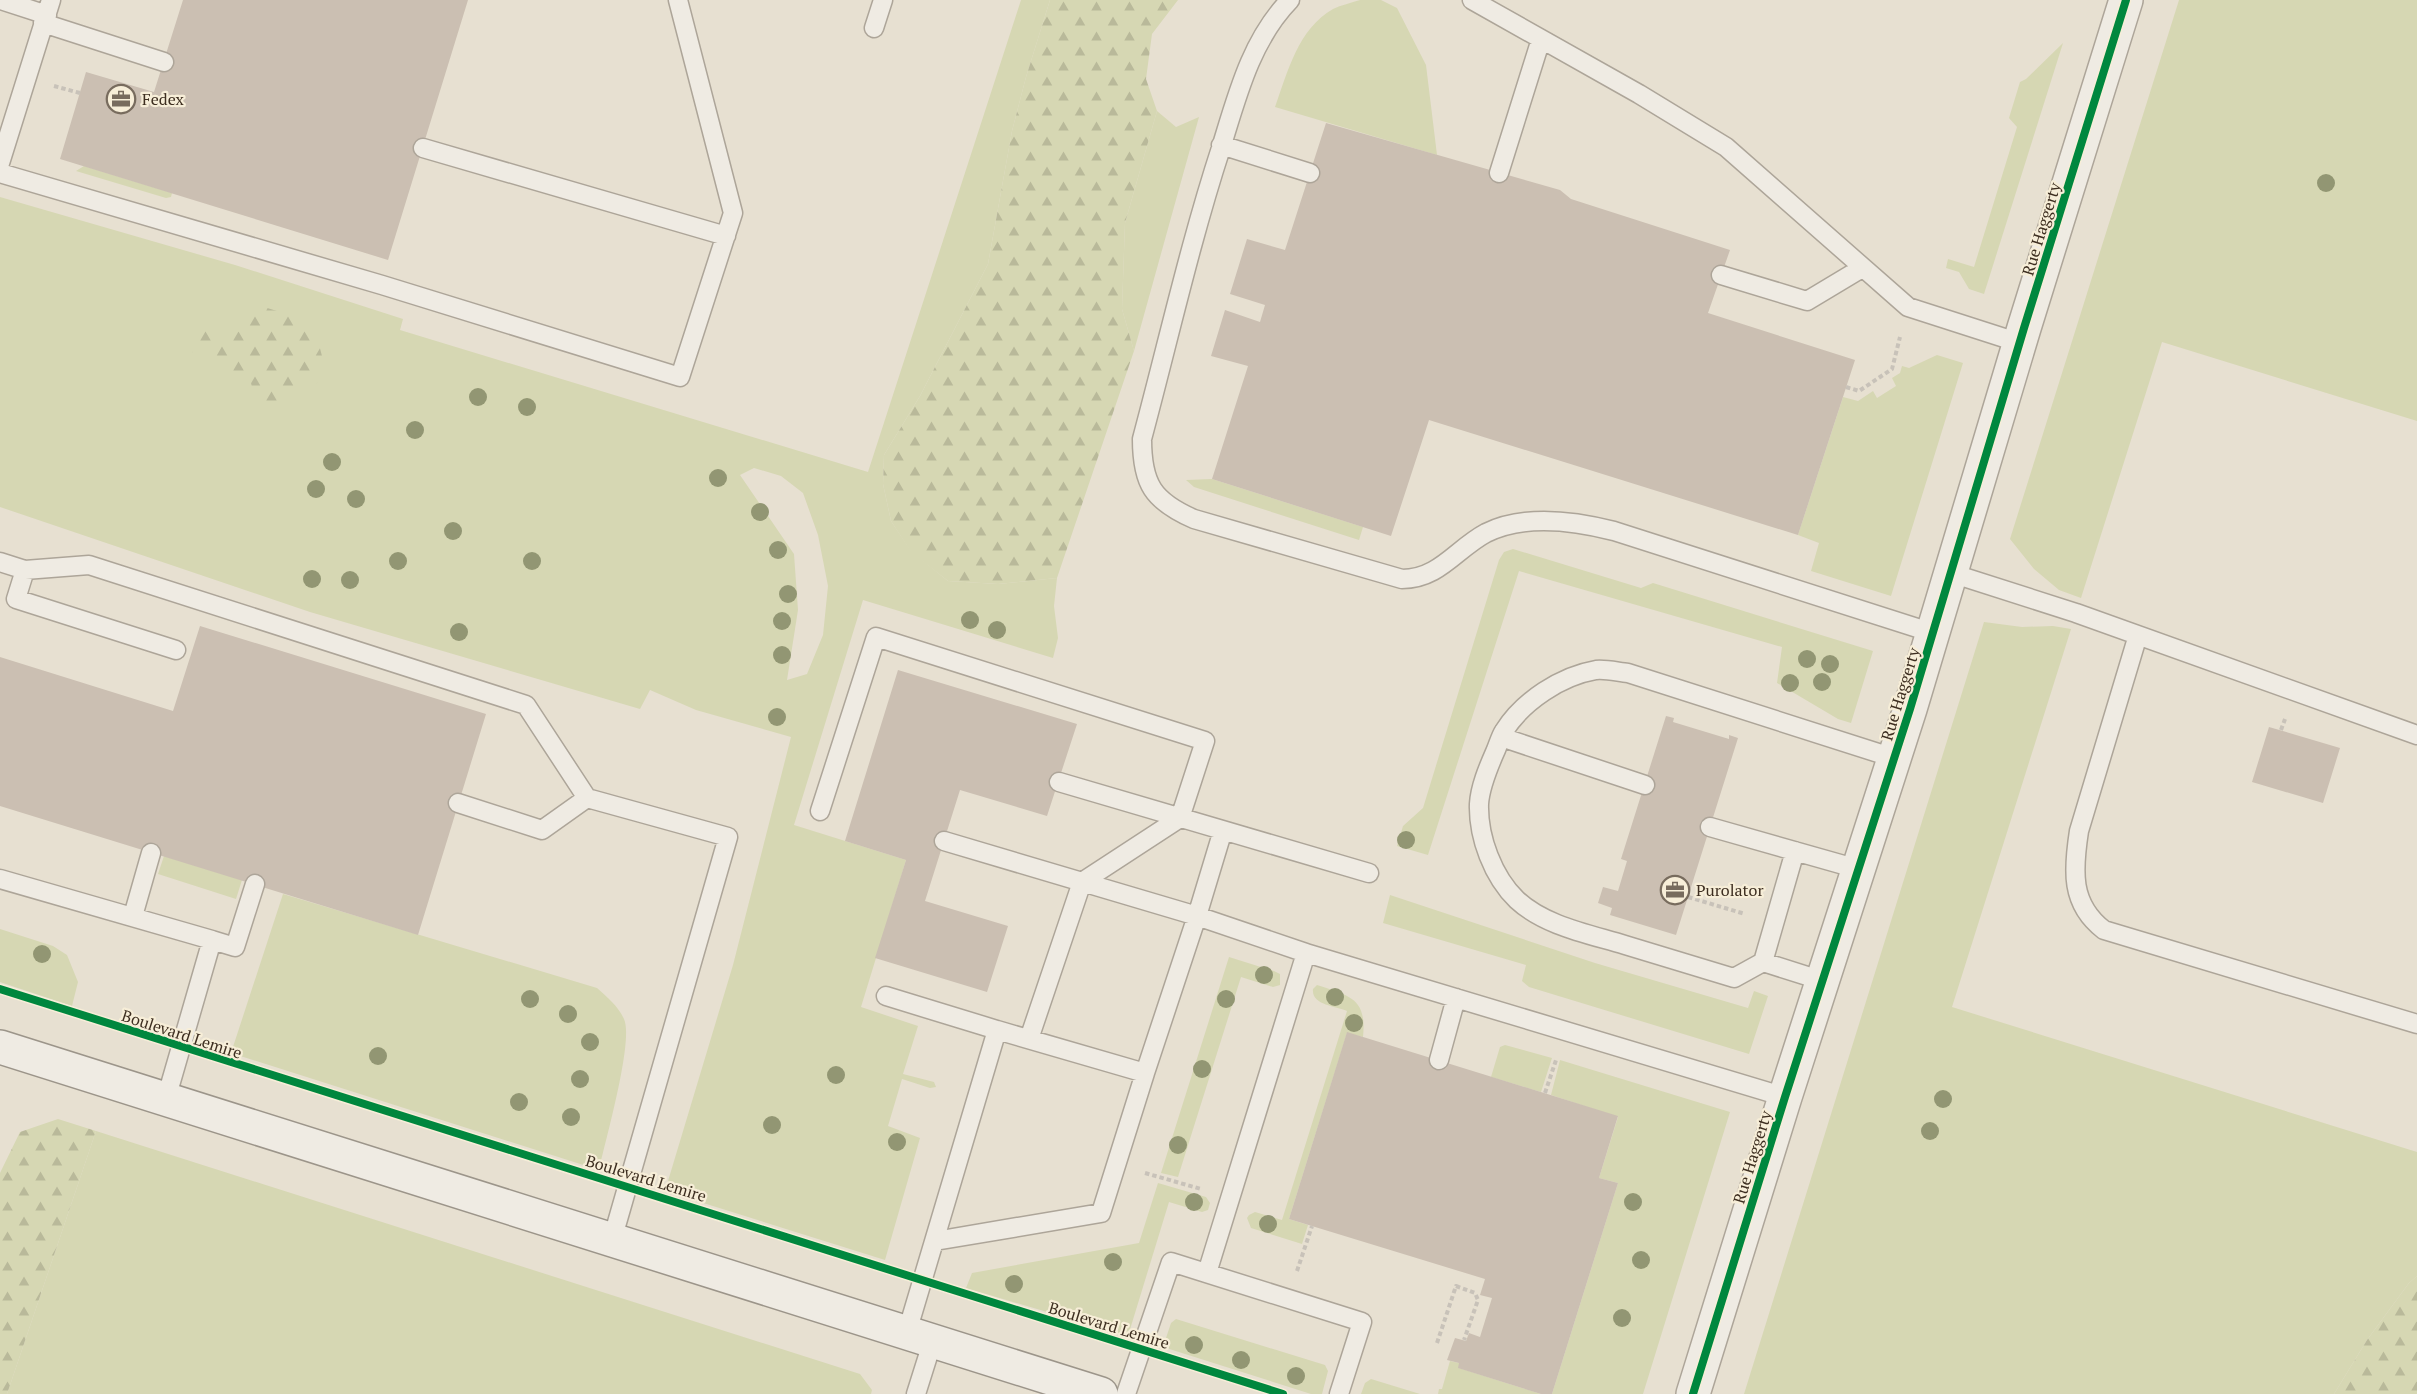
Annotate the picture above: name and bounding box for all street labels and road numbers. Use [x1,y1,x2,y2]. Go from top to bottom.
street label: Rue Haggerty [2016,179,2066,278]
street label: Rue Haggerty [1875,644,1925,743]
street label: Boulevard Lemire [119,1004,245,1064]
street label: Rue Haggerty [1727,1107,1777,1206]
street label: Boulevard Lemire [583,1149,709,1207]
street label: Boulevard Lemire [1046,1296,1172,1354]

